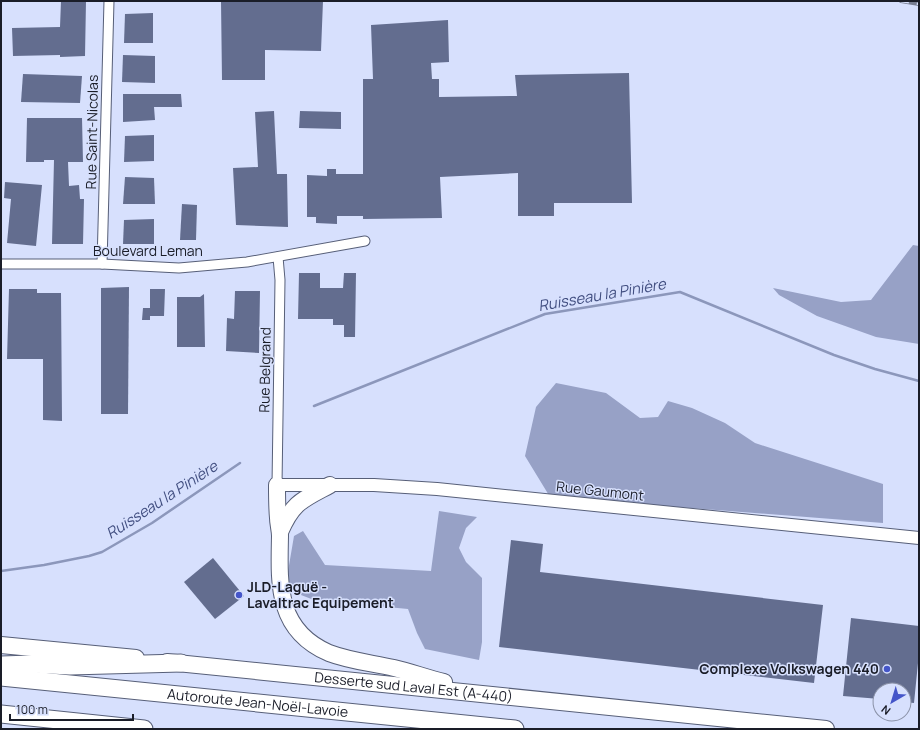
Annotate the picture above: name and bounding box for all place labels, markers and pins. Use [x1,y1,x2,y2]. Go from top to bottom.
place label: JLD-Laguë - Lavaltrac Equipement [247,577,394,612]
marker: JLD-Laguë - Lavaltrac Equipement [234,590,244,600]
place label: Complexe Volkswagen 440 [699,659,879,678]
marker: Complexe Volkswagen 440 [882,664,892,674]

